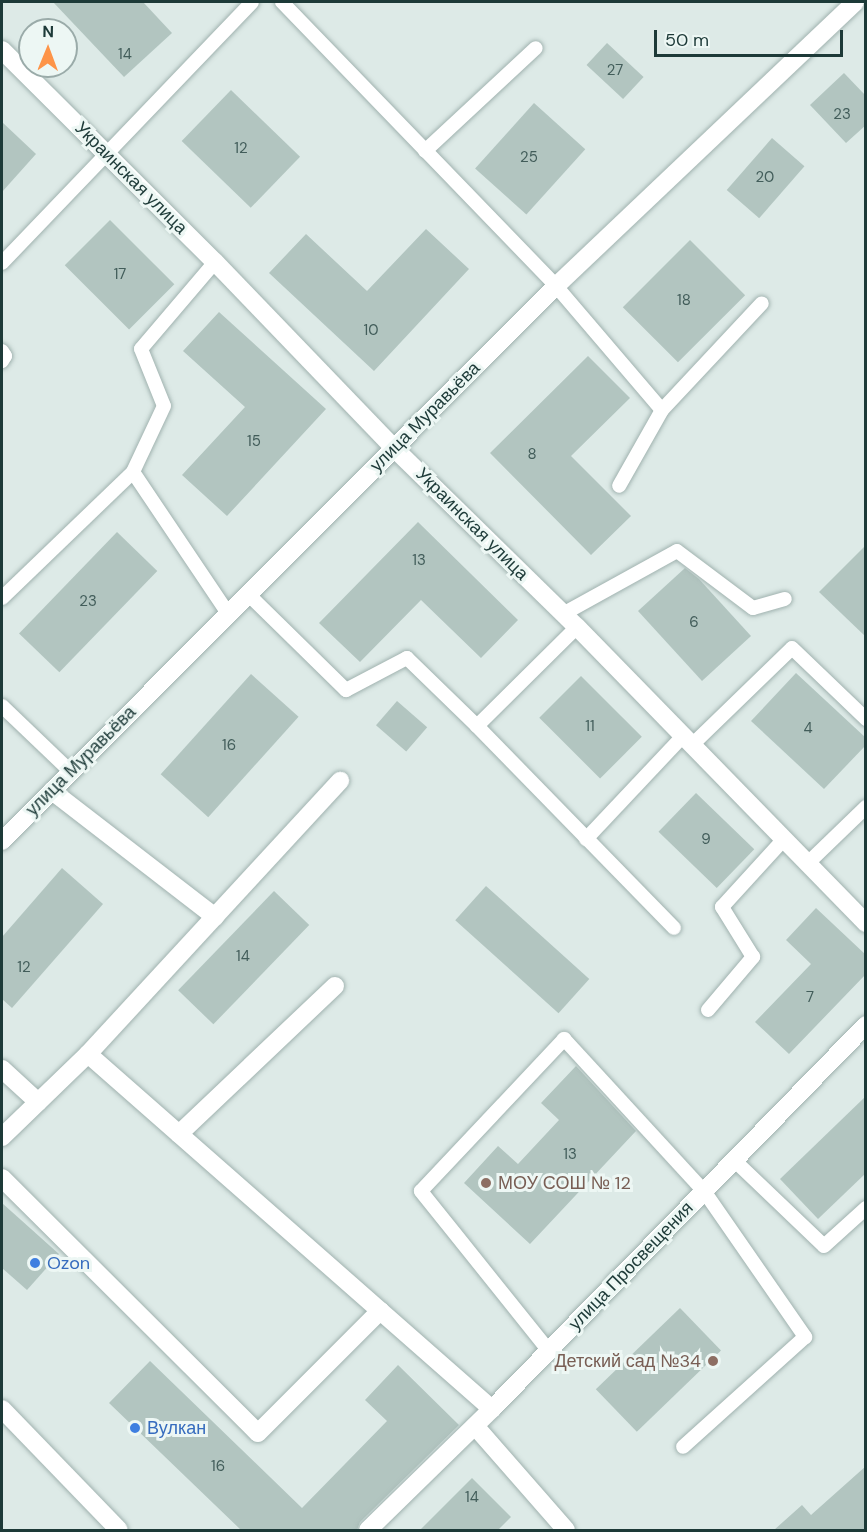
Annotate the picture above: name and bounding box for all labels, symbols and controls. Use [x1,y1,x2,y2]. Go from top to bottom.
north arrow [18,18,78,78]
scale bar [657,18,846,56]
text: N [42,21,54,42]
text: 50 m [665,28,709,52]
house number: 14 [118,46,132,64]
house number: 27 [607,62,623,80]
house number: 23 [833,106,851,124]
street label: Украинская улица [70,117,192,239]
house number: 12 [234,140,248,158]
house number: 25 [520,149,538,167]
house number: 20 [756,169,774,187]
house number: 17 [114,266,126,284]
house number: 18 [677,292,691,310]
house number: 10 [364,322,378,340]
street label: улица Муравьёва [366,358,484,476]
house number: 15 [247,433,261,451]
house number: 8 [527,446,537,464]
street label: Украинская улица [411,463,533,585]
house number: 13 [412,552,426,570]
house number: 23 [79,593,97,611]
house number: 6 [689,614,699,632]
street label: улица Муравьёва [22,702,140,820]
house number: 11 [585,718,595,736]
house number: 4 [803,720,813,738]
house number: 16 [222,737,236,755]
house number: 9 [701,831,711,849]
house number: 14 [236,948,250,966]
house number: 12 [17,959,31,977]
house number: 7 [806,989,814,1007]
house number: 13 [563,1146,577,1164]
place label: МОУ СОШ № 12 [498,1172,631,1194]
marker: МОУ СОШ № 12 [479,1176,493,1190]
street label: улица Просвещения [564,1197,698,1335]
place label: Ozon [47,1252,90,1274]
marker: Ozon [28,1256,42,1270]
place label: Детский сад №34 [554,1350,701,1372]
marker: Детский сад №34 [706,1354,720,1368]
place label: Вулкан [147,1417,206,1439]
marker: Вулкан [128,1421,142,1435]
house number: 16 [211,1458,225,1476]
house number: 14 [465,1489,479,1507]

